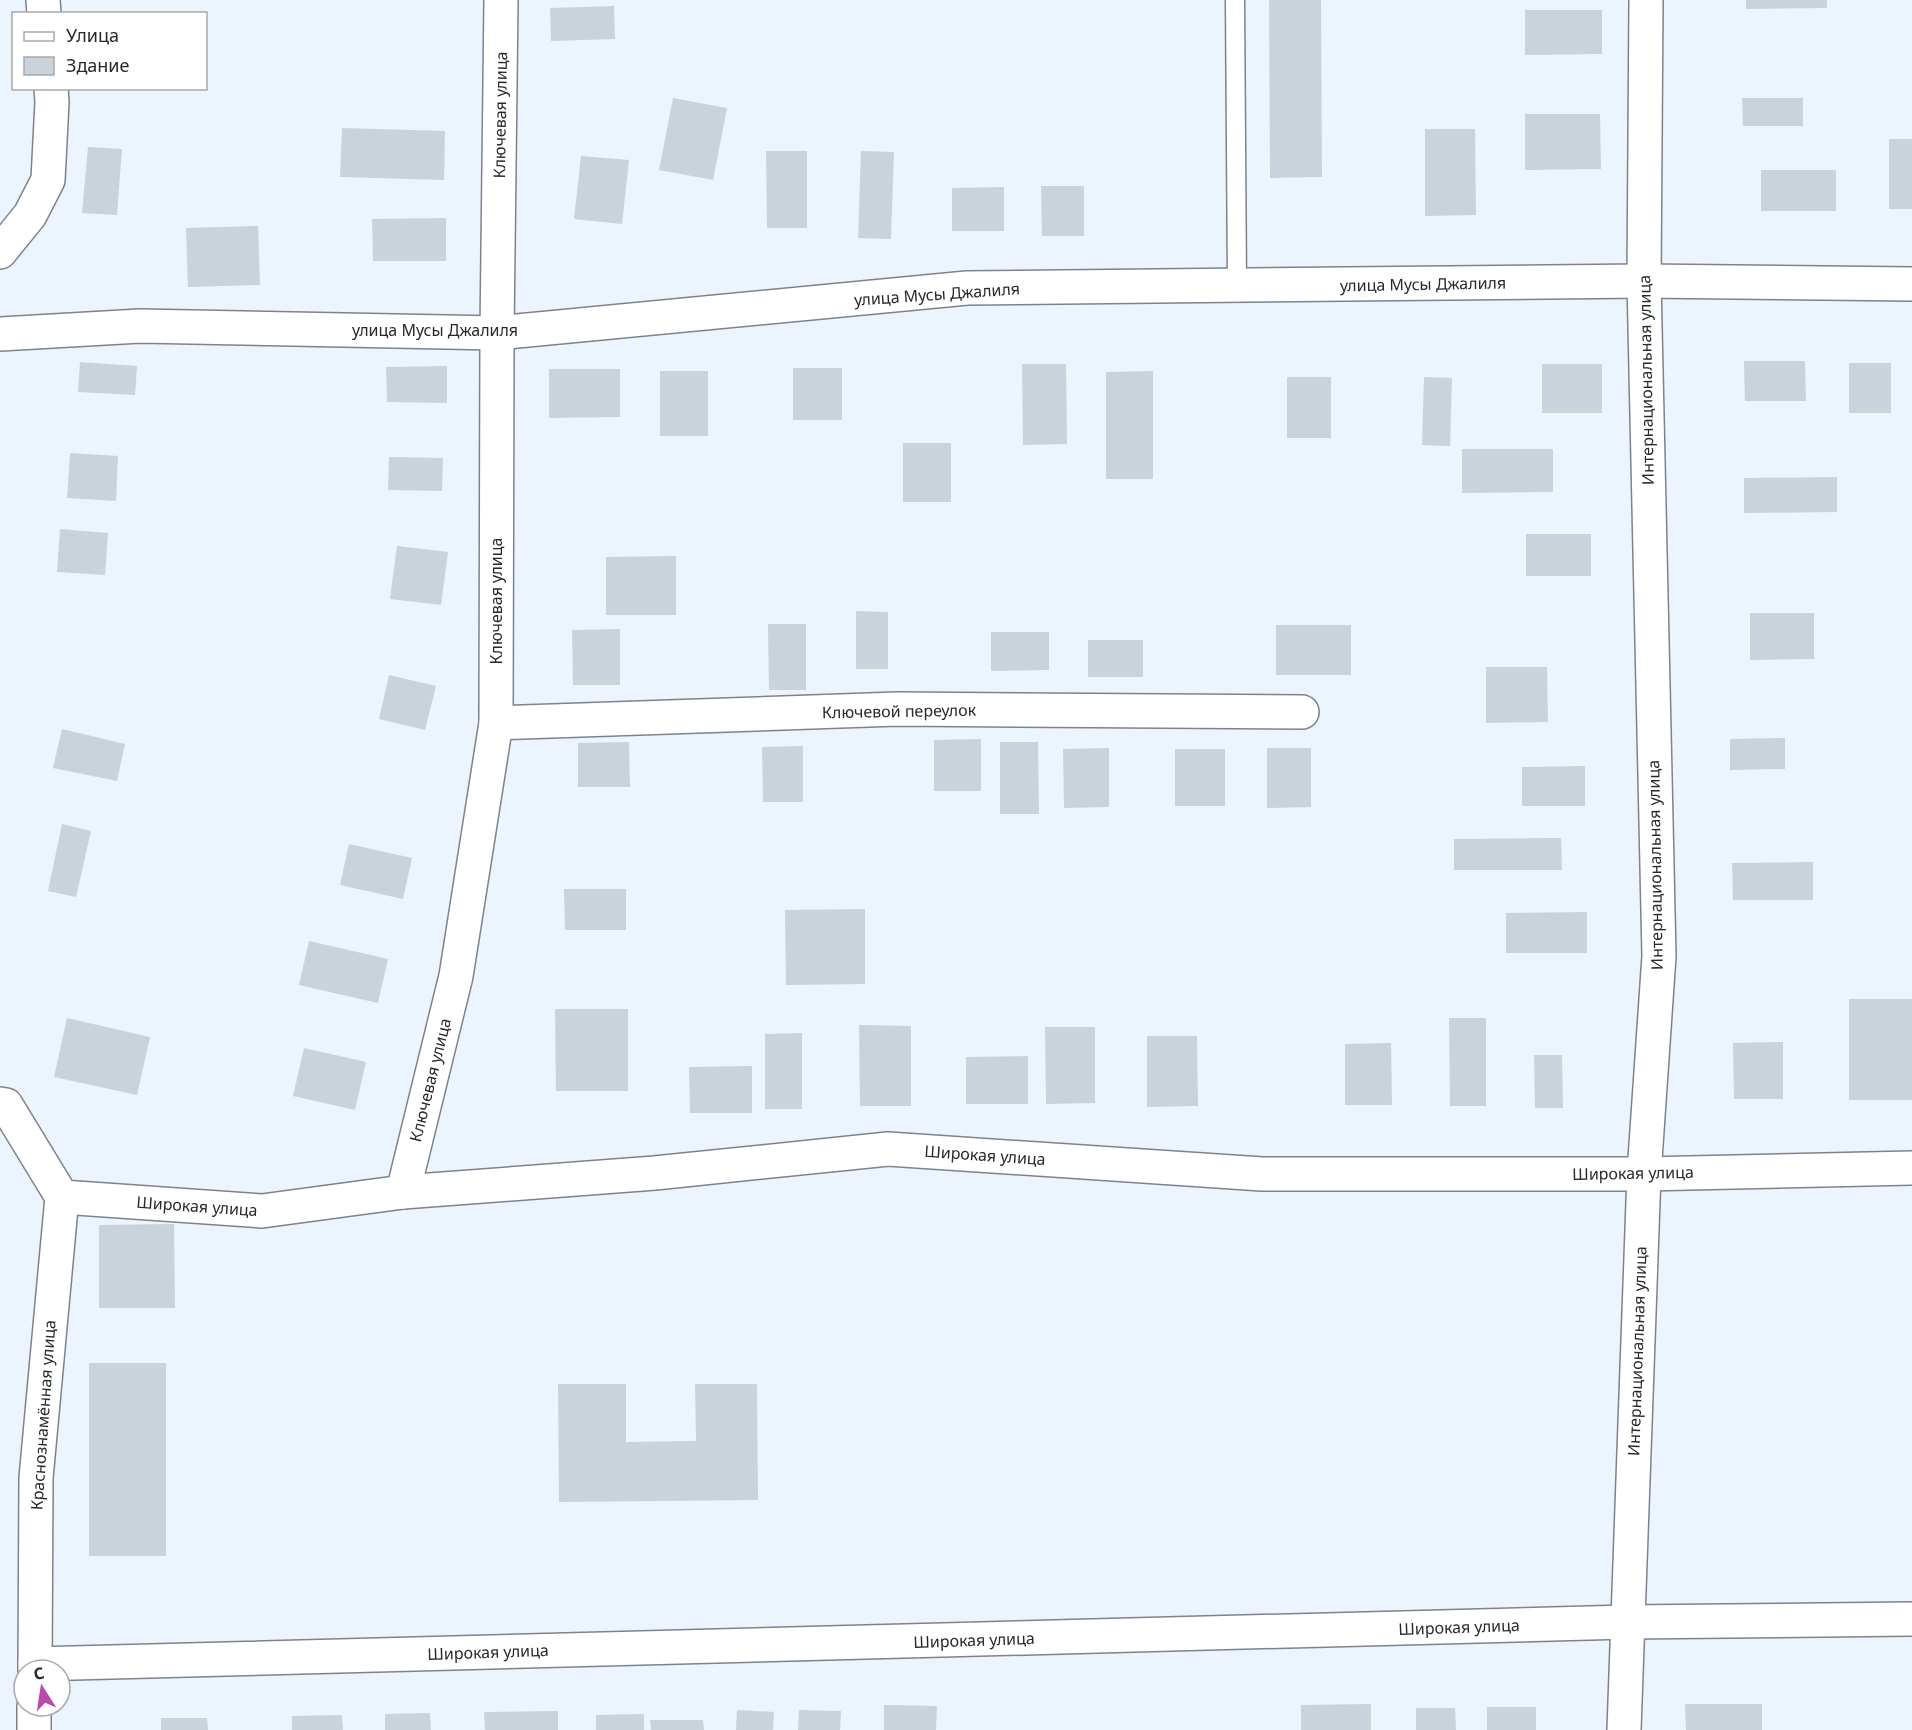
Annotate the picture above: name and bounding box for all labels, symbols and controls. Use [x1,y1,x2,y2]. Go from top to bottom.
legend [12,12,207,90]
text: Улица [66,23,119,47]
street label: Ключевая улица [488,51,512,179]
text: Здание [66,53,130,77]
street label: улица Мусы Джалиля [1340,272,1506,296]
street label: Интернациональная улица [1633,275,1659,485]
street label: улица Мусы Джалиля [853,277,1021,311]
street label: улица Мусы Джалиля [352,319,518,341]
street label: Ключевая улица [485,538,507,664]
street label: Ключевой переулок [822,699,977,723]
street label: Интернациональная улица [1642,760,1668,970]
street label: Ключевая улица [404,1016,456,1144]
street label: Широкая улица [924,1140,1046,1170]
street label: Широкая улица [1572,1161,1694,1185]
street label: Широкая улица [136,1191,258,1221]
street label: Интернациональная улица [1622,1246,1652,1456]
street label: Краснознамённая улица [25,1319,61,1511]
street label: Широкая улица [1398,1614,1520,1640]
street label: Широкая улица [913,1627,1035,1653]
street label: Широкая улица [427,1639,549,1665]
north arrow [12,1658,72,1718]
text: С [32,1661,46,1685]

